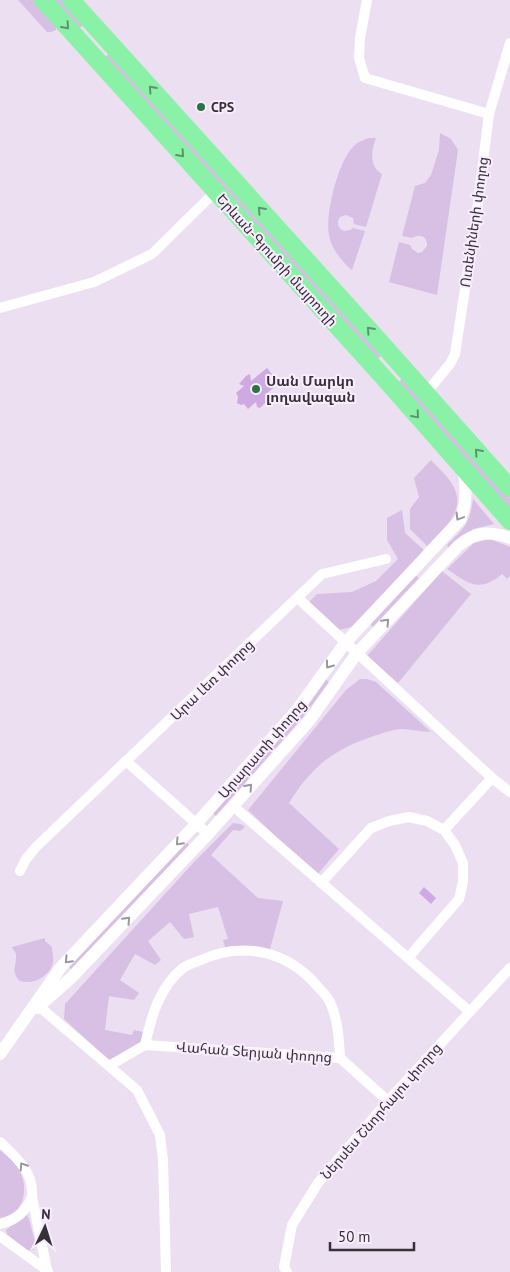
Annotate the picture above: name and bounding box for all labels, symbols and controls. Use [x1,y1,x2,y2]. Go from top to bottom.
one-way arrow [61,21,70,30]
one-way arrow [149,86,158,95]
place label: CPS [211,98,234,116]
marker: CPS [195,101,207,113]
one-way arrow [175,148,184,157]
street label: Ուռենիների փողոց [456,155,492,289]
street label: Երևան-Գյումրի մայրուղի [213,190,341,330]
one-way arrow [257,207,266,216]
one-way arrow [367,327,376,336]
place label: Սան Մարկո լողավազան [266,372,355,406]
marker: Սան Մարկո լողավազան [250,383,262,395]
one-way arrow [410,409,419,418]
one-way arrow [475,448,484,457]
one-way arrow [456,512,466,521]
one-way arrow [380,619,389,628]
street label: Արա Լեռ փողոց [166,636,258,724]
one-way arrow [327,659,335,668]
street label: Արարատի փողոց [214,696,310,802]
one-way arrow [243,784,252,793]
one-way arrow [176,837,185,846]
one-way arrow [121,916,130,925]
one-way arrow [65,955,74,964]
street label: Վահան Տերյան փողոց [175,1038,333,1066]
street label: Ներսես Շնորհալու փողոց [317,1039,445,1183]
one-way arrow [20,1162,29,1172]
north arrow [20,1202,70,1252]
text: N [41,1205,51,1223]
scale bar [330,1220,414,1252]
text: 50 m [338,1227,371,1246]

